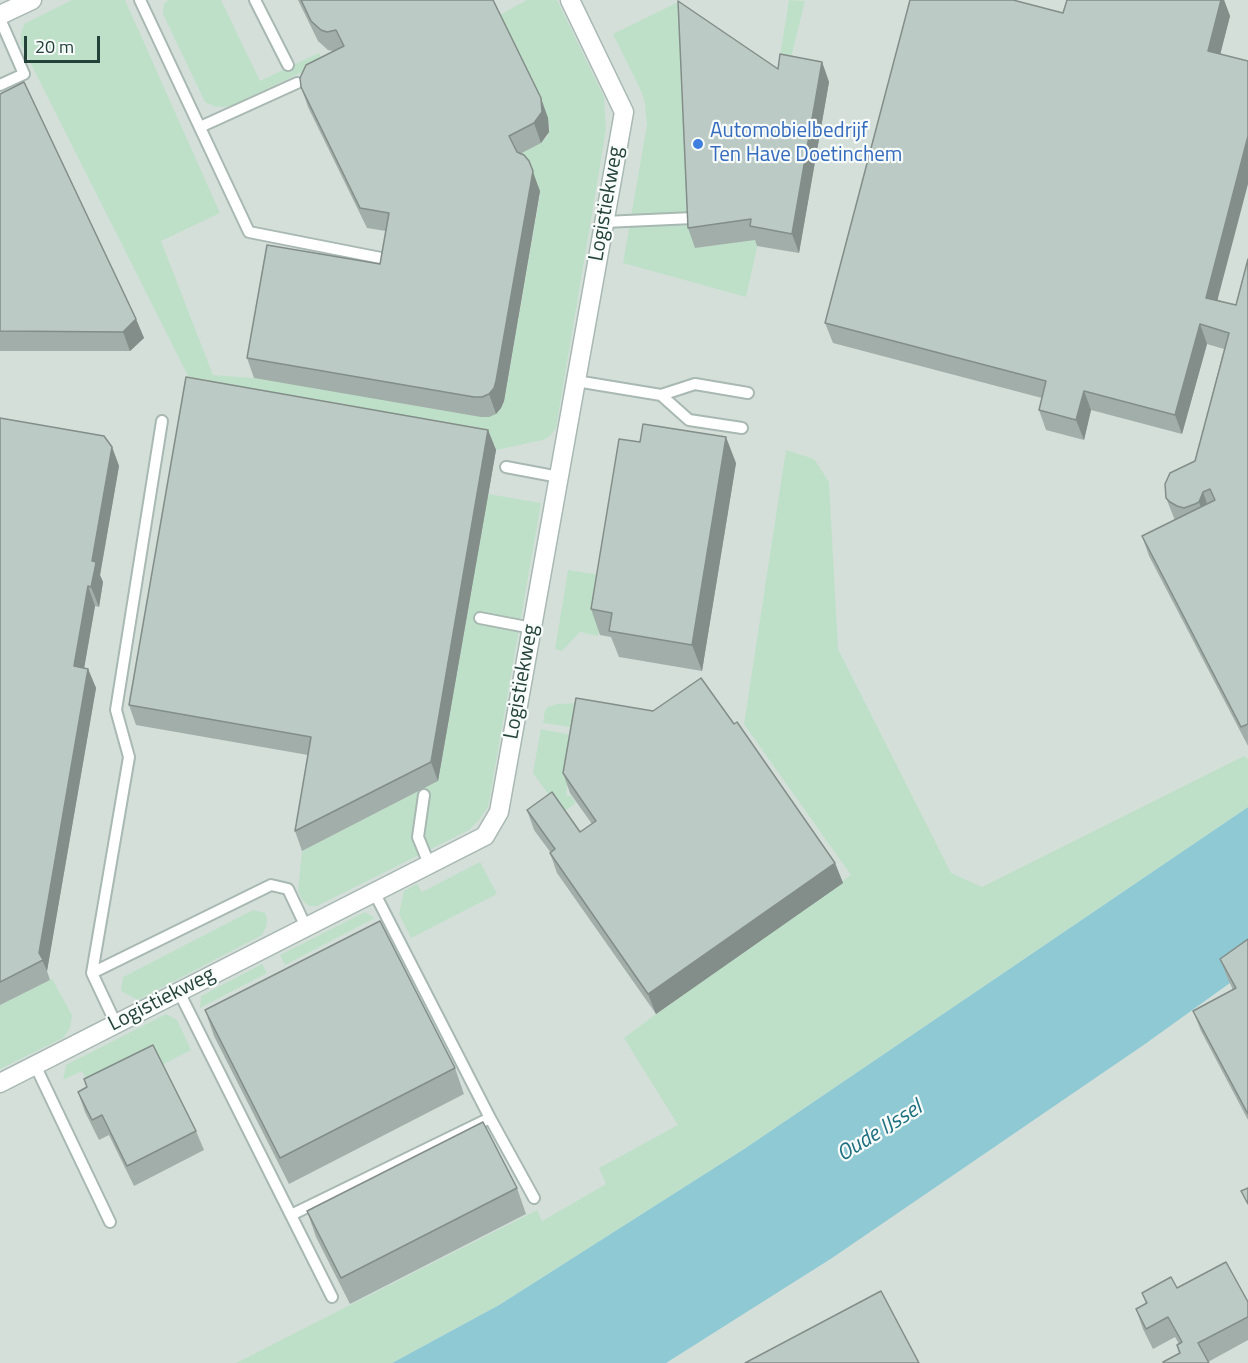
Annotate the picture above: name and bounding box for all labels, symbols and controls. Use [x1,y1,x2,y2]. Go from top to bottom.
scale bar [27,24,104,62]
text: 20 m [35,33,74,60]
place label: Automobielbedrijf Ten Have Doetinchem [710,119,902,169]
marker: Automobielbedrijf Ten Have Doetinchem [691,137,705,151]
street label: Logistiekweg [585,145,629,263]
street label: Logistiekweg [500,623,544,741]
street label: Logistiekweg [105,962,219,1038]
water label: Oude IJssel [833,1096,927,1168]

